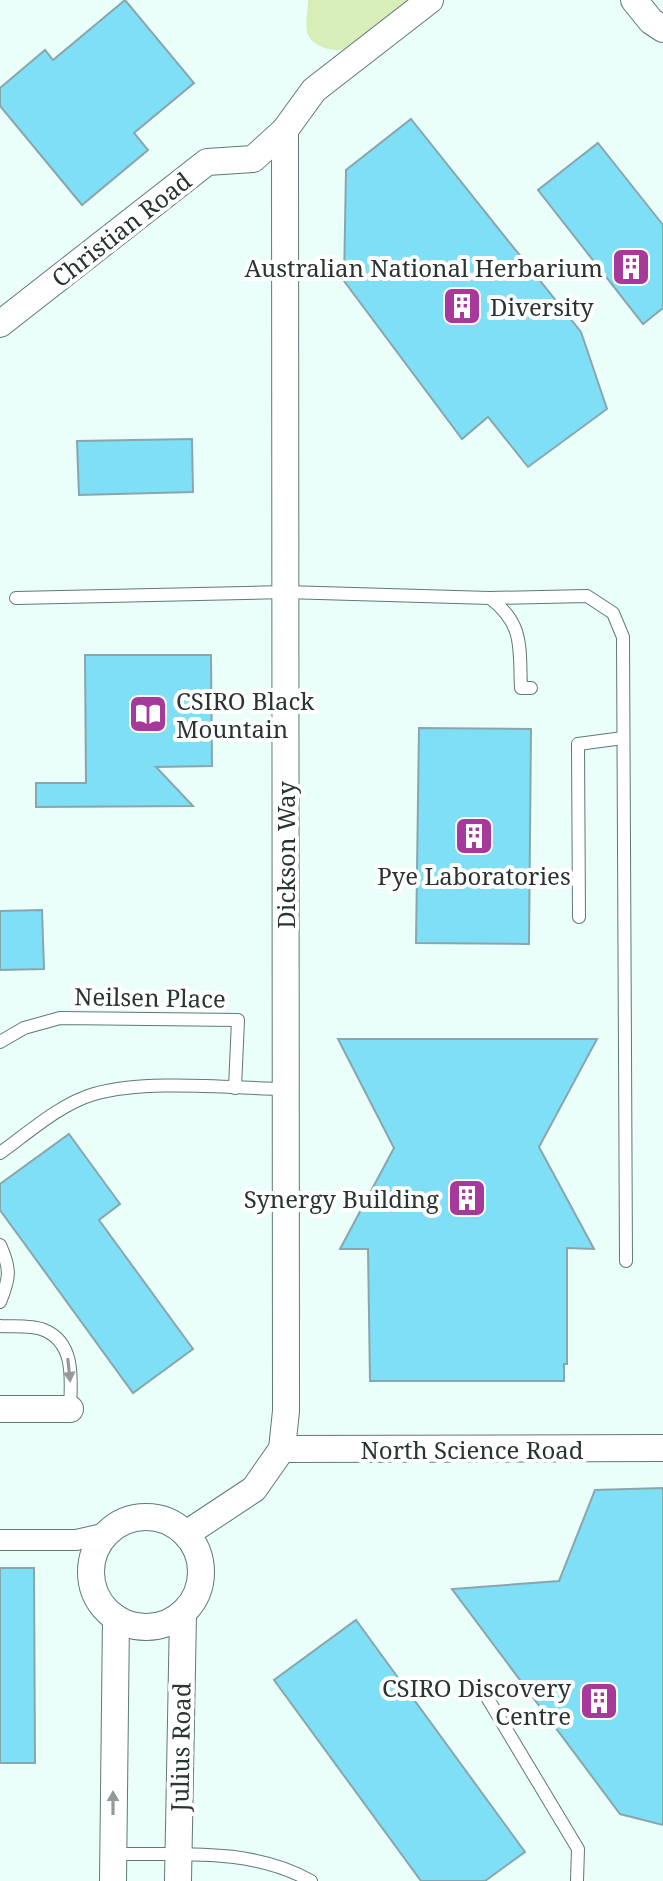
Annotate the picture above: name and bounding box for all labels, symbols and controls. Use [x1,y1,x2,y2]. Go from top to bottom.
street label: Christian Road [44,164,198,294]
building icon: Australian National Herbarium [610,246,652,288]
place label: Australian National Herbarium [245,251,603,284]
building icon: Diversity [441,285,483,327]
place label: Diversity [490,290,594,323]
place label: CSIRO Black Mountain [176,684,315,745]
library icon: CSIRO Black Mountain [127,693,169,735]
street label: Dickson Way [269,781,302,929]
building icon: Pye Laboratories [453,815,495,857]
place label: Pye Laboratories [377,859,571,892]
street label: Neilsen Place [74,979,226,1015]
building icon: Synergy Building [446,1177,488,1219]
place label: Synergy Building [244,1182,439,1215]
one-way arrow [63,1357,76,1382]
street label: North Science Road [361,1433,584,1466]
place label: CSIRO Discovery Centre [382,1671,571,1732]
building icon: CSIRO Discovery Centre [578,1680,620,1722]
street label: Julius Road [162,1682,198,1813]
one-way arrow [107,1790,119,1815]

